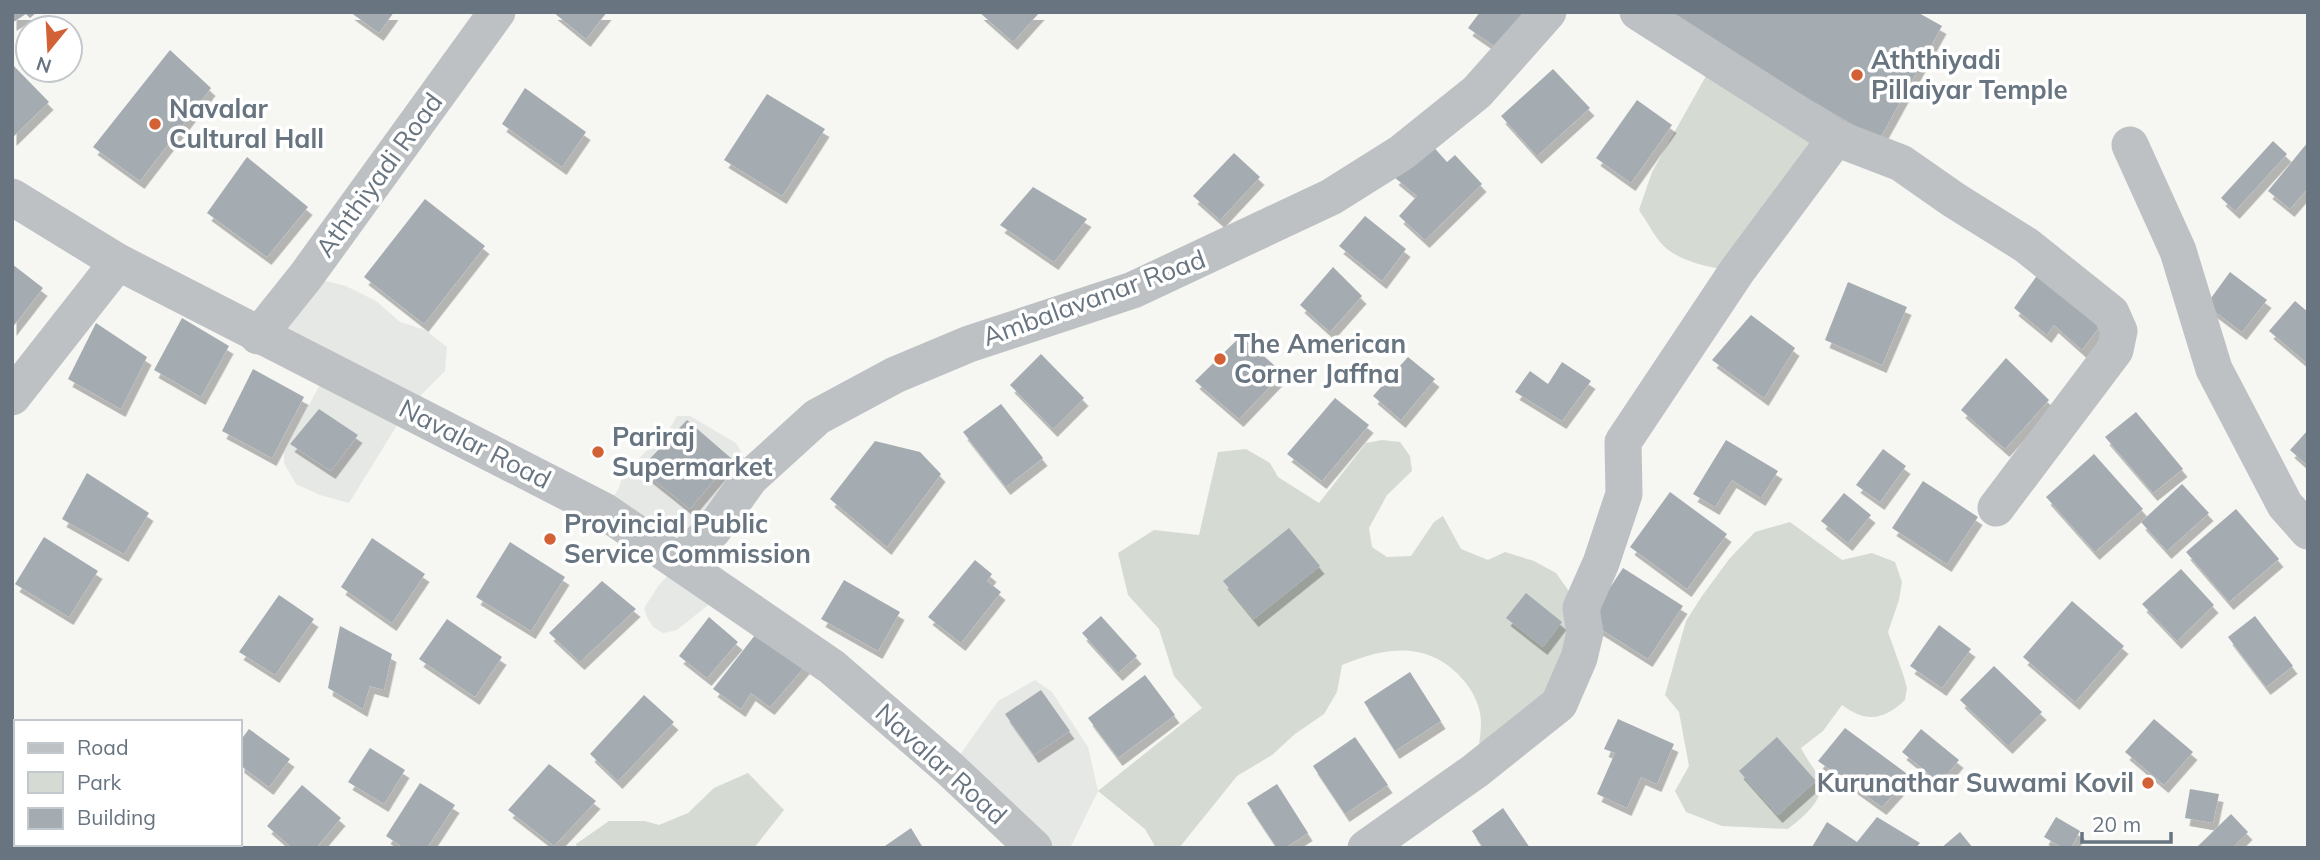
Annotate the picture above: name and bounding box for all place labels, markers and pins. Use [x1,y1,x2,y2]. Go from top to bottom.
place label: Aththiyadi Pillaiyar Temple [1871,43,2068,106]
marker: Aththiyadi Pillaiyar Temple [1849,67,1865,83]
place label: Navalar Cultural Hall [169,92,324,155]
marker: Navalar Cultural Hall [147,116,163,132]
place label: The American Corner Jaffna [1234,327,1406,390]
marker: The American Corner Jaffna [1212,351,1228,367]
place label: Pariraj Supermarket [612,420,773,483]
marker: Pariraj Supermarket [590,444,606,460]
place label: Provincial Public Service Commission [564,507,811,570]
marker: Provincial Public Service Commission [542,531,558,547]
place label: Kurunathar Suwami Kovil [1817,766,2134,799]
marker: Kurunathar Suwami Kovil [2140,775,2156,791]

